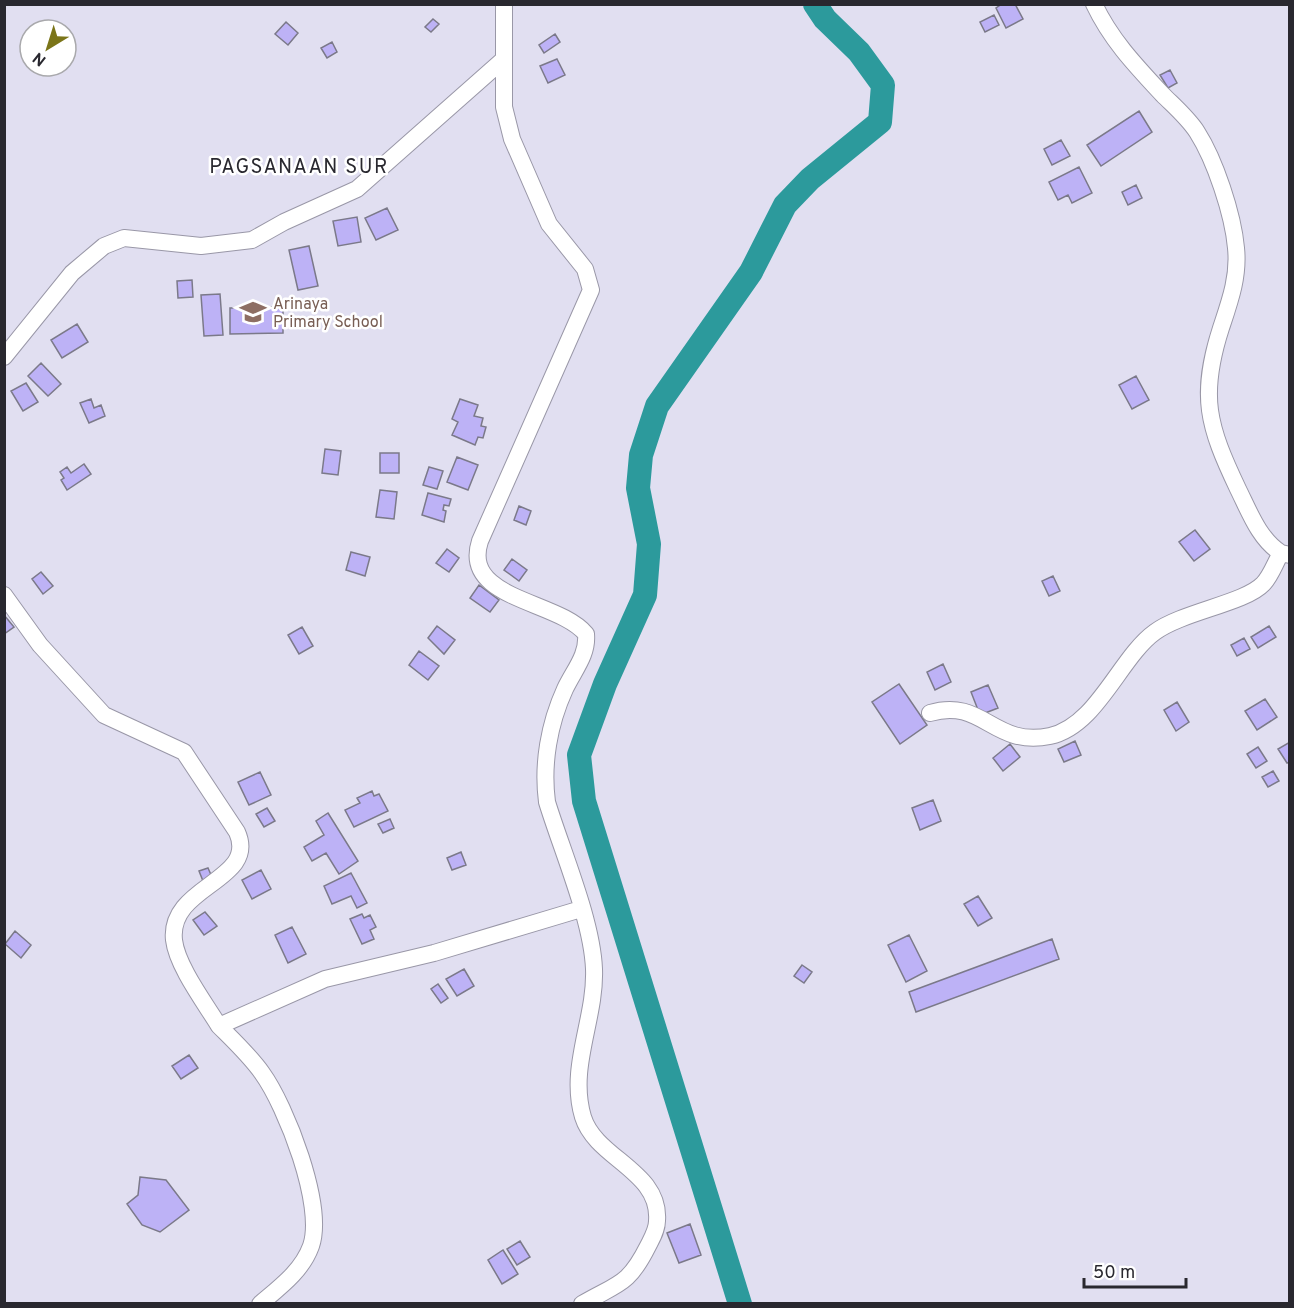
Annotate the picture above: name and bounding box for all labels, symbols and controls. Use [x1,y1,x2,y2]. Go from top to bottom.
north arrow [18,18,78,78]
text: N [29,47,51,70]
district label: PAGSANAAN SUR [209,155,389,181]
place label: Arinaya Primary School [273,295,383,333]
school or university icon: Arinaya Primary School [238,297,268,327]
scale bar [1084,1251,1186,1289]
text: 50 m [1093,1262,1135,1285]

